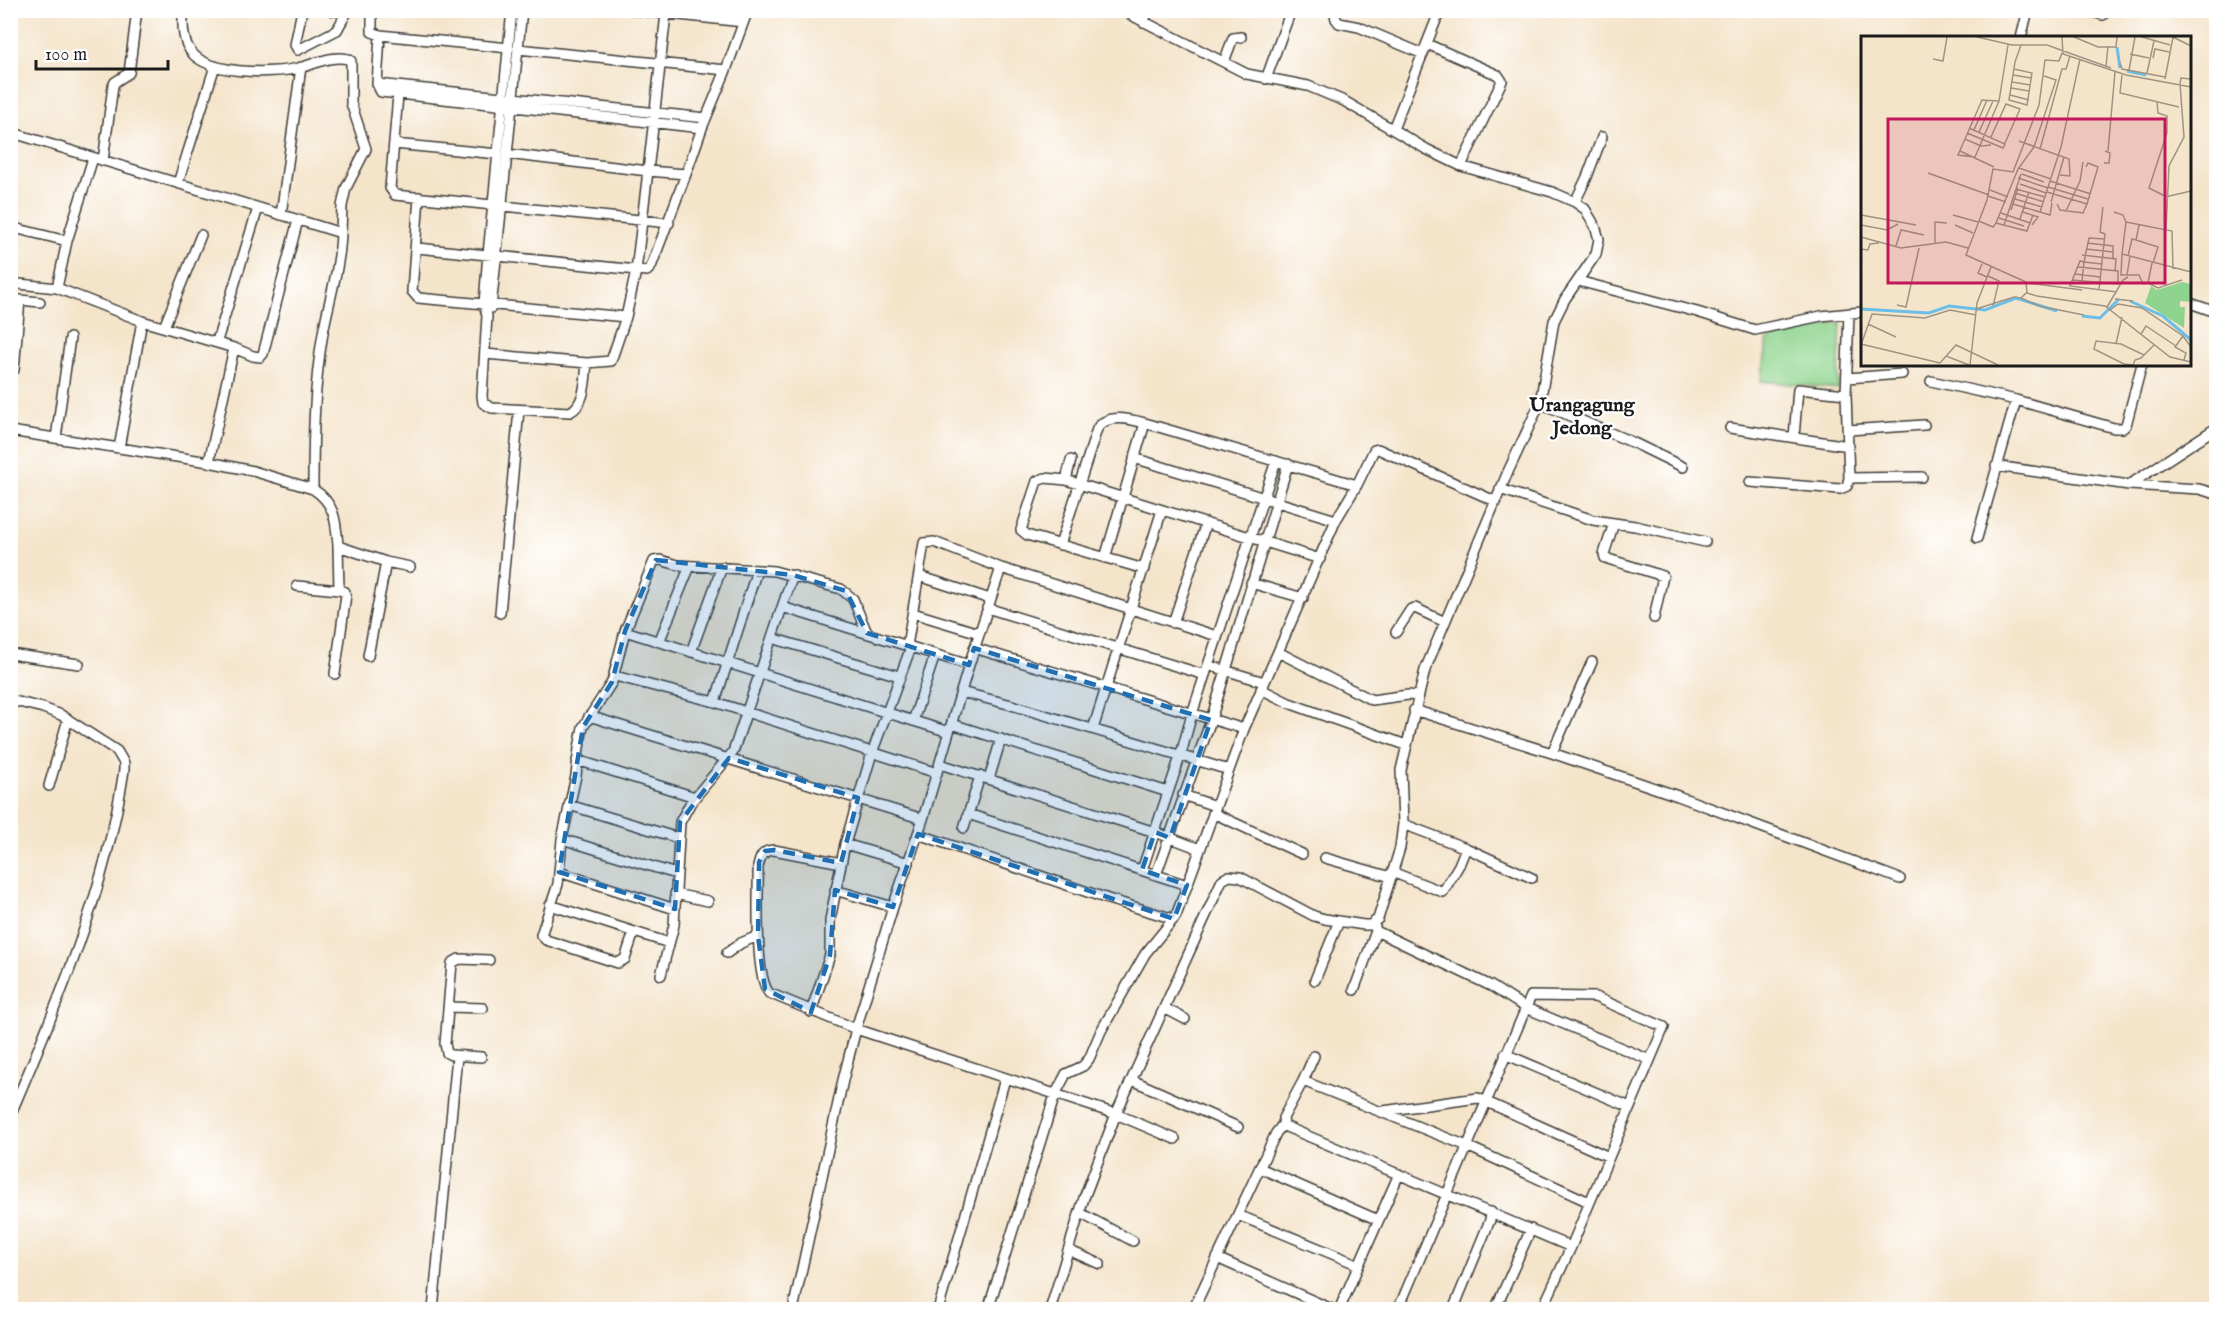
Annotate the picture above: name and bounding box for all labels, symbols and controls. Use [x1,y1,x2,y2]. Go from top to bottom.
scale bar [36,33,168,71]
inset map [1861,36,2191,366]
text: 100 m [45,44,87,67]
district label: Urangagung Jedong [1528,393,1636,441]

